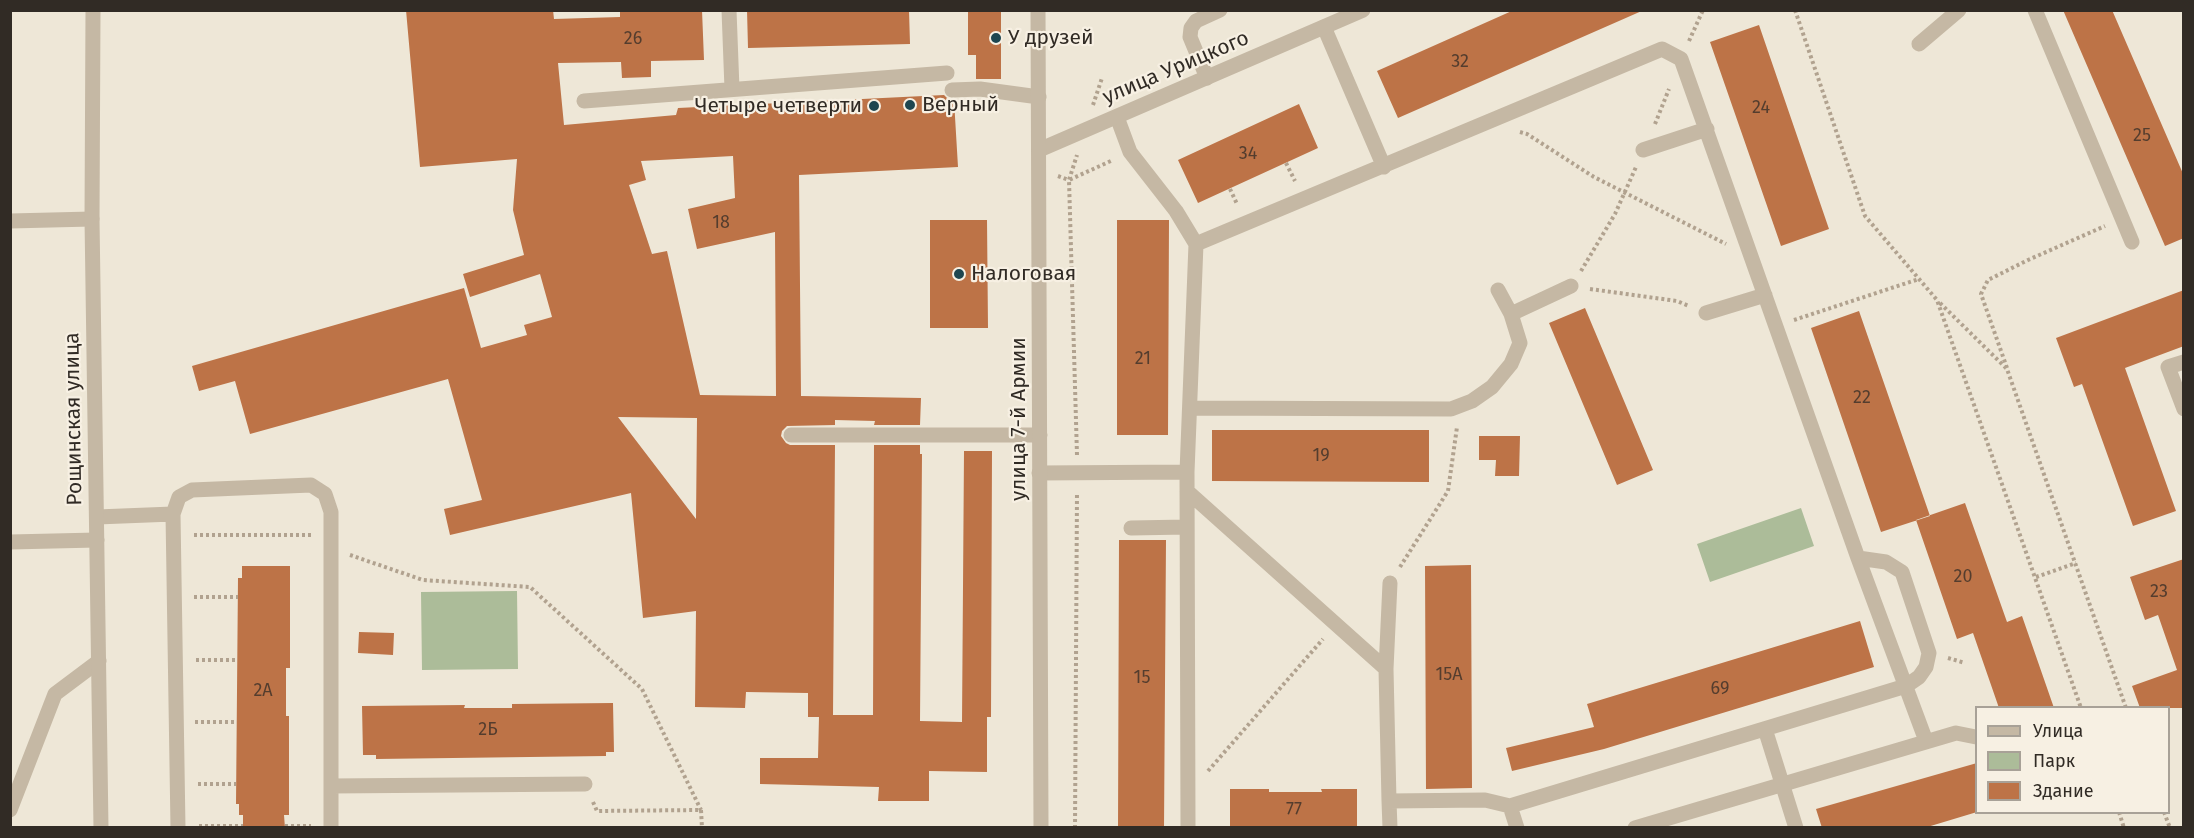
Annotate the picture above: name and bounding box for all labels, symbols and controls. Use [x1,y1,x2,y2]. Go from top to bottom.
place label: У друзей [1008,25,1094,51]
street label: улица Урицкого [1099,26,1253,110]
house number: 26 [624,28,642,50]
marker: У друзей [989,31,1003,45]
house number: 32 [1451,51,1469,73]
place label: Верный [922,92,999,118]
place label: Четыре четверти [695,93,862,119]
house number: 24 [1752,97,1770,119]
marker: Верный [903,98,917,112]
marker: Четыре четверти [867,99,881,113]
house number: 25 [2133,125,2151,147]
house number: 34 [1239,143,1257,165]
house number: 18 [712,212,730,234]
place label: Налоговая [971,261,1076,287]
marker: Налоговая [952,267,966,281]
street label: Рощинская улица [60,332,88,506]
street label: улица 7-й Армии [1006,337,1032,501]
house number: 21 [1135,348,1151,370]
house number: 22 [1853,387,1871,409]
house number: 19 [1312,445,1330,467]
house number: 20 [1954,566,1972,588]
house number: 23 [2150,581,2168,603]
house number: 15А [1435,664,1463,686]
house number: 15 [1134,667,1150,689]
house number: 69 [1711,678,1729,700]
house number: 2А [253,680,273,702]
legend [1975,706,2170,814]
house number: 2Б [478,719,498,741]
text: Улица [2033,720,2083,742]
text: Парк [2033,750,2075,772]
text: Здание [2033,780,2094,802]
house number: 77 [1286,799,1302,821]

